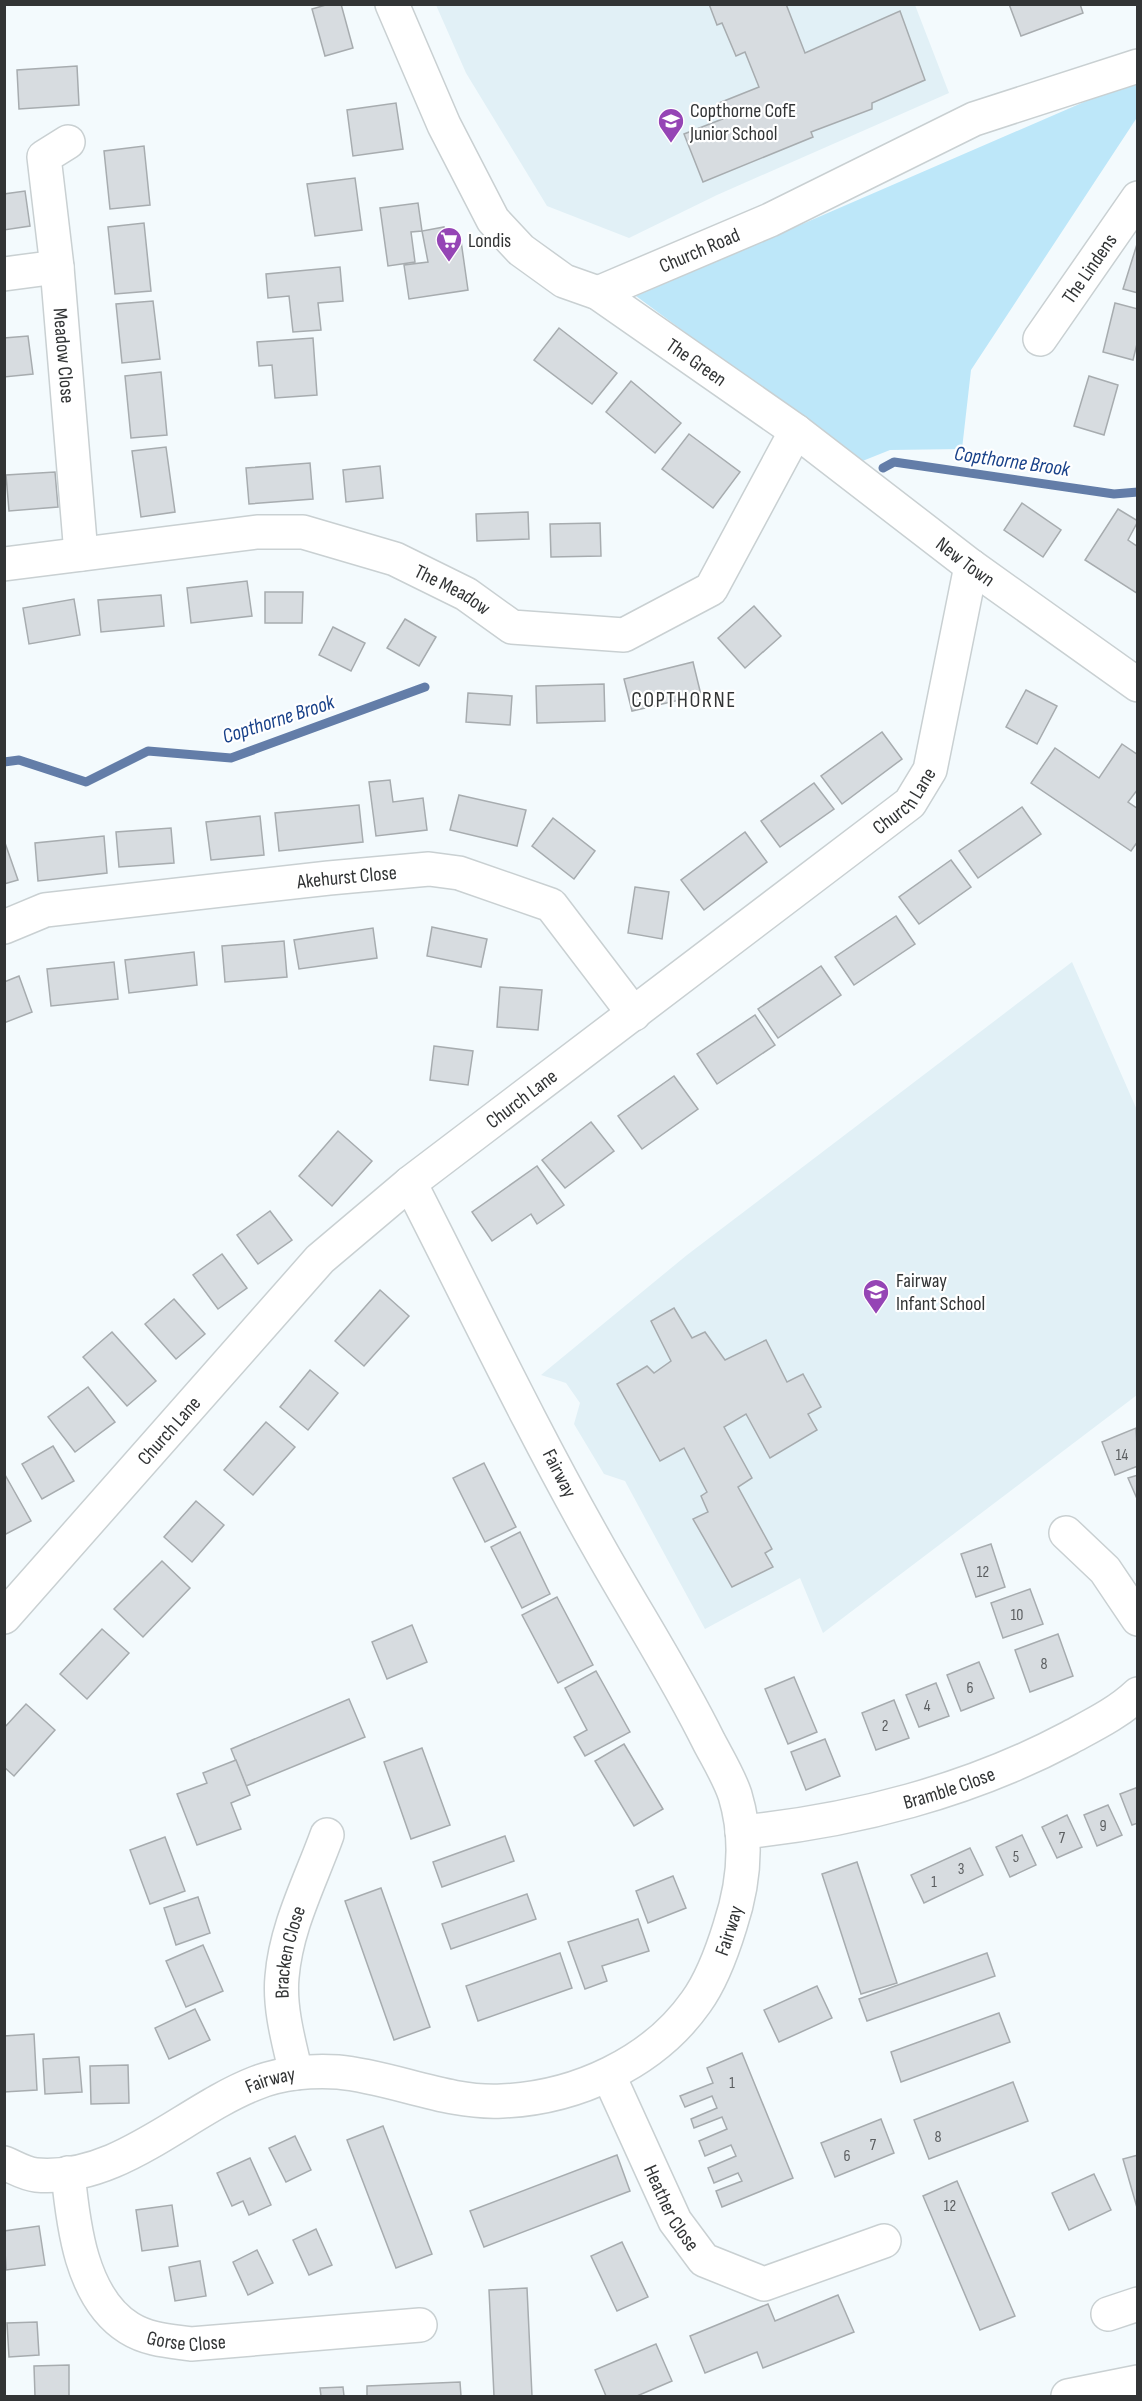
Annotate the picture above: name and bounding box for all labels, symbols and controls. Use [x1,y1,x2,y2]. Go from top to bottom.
place label: Copthorne CofE Junior School [689,99,796,146]
school or university icon: Copthorne CofE Junior School [656,106,686,144]
street label: Church Road [656,223,744,279]
supermarket icon: Londis [434,225,464,263]
place label: Londis [468,229,511,253]
street label: The Lindens [1057,229,1122,308]
street label: Meadow Close [47,307,79,404]
street label: The Green [661,333,731,392]
water label: Copthorne Brook [953,441,1072,482]
street label: New Town [931,532,999,592]
street label: The Meadow [410,560,495,621]
district label: COPTHORNE [631,687,737,714]
water label: Copthorne Brook [219,689,338,749]
street label: Church Lane [868,764,942,840]
street label: Akehurst Close [295,861,398,895]
street label: Church Lane [481,1064,562,1134]
place label: Fairway Infant School [896,1269,985,1316]
school or university icon: Fairway Infant School [861,1277,891,1315]
street label: Church Lane [133,1392,206,1470]
street label: Fairway [537,1445,581,1502]
house number: 14 [1116,1446,1128,1465]
house number: 12 [977,1563,989,1582]
house number: 10 [1011,1606,1023,1625]
house number: 8 [1040,1655,1048,1674]
house number: 6 [966,1679,974,1698]
house number: 4 [924,1697,931,1716]
house number: 2 [882,1717,888,1736]
street label: Bramble Close [901,1762,999,1815]
house number: 9 [1099,1817,1107,1836]
house number: 7 [1059,1829,1066,1848]
house number: 5 [1013,1848,1019,1867]
house number: 3 [958,1860,964,1879]
house number: 1 [931,1873,937,1892]
street label: Bracken Close [270,1903,311,1999]
street label: Fairway [710,1903,749,1959]
street label: Fairway [242,2062,297,2099]
house number: 1 [729,2074,735,2093]
house number: 8 [934,2128,942,2147]
house number: 7 [870,2136,877,2155]
house number: 6 [843,2147,851,2166]
street label: Heather Close [638,2161,704,2256]
house number: 12 [944,2197,956,2216]
street label: Gorse Close [144,2326,227,2357]

